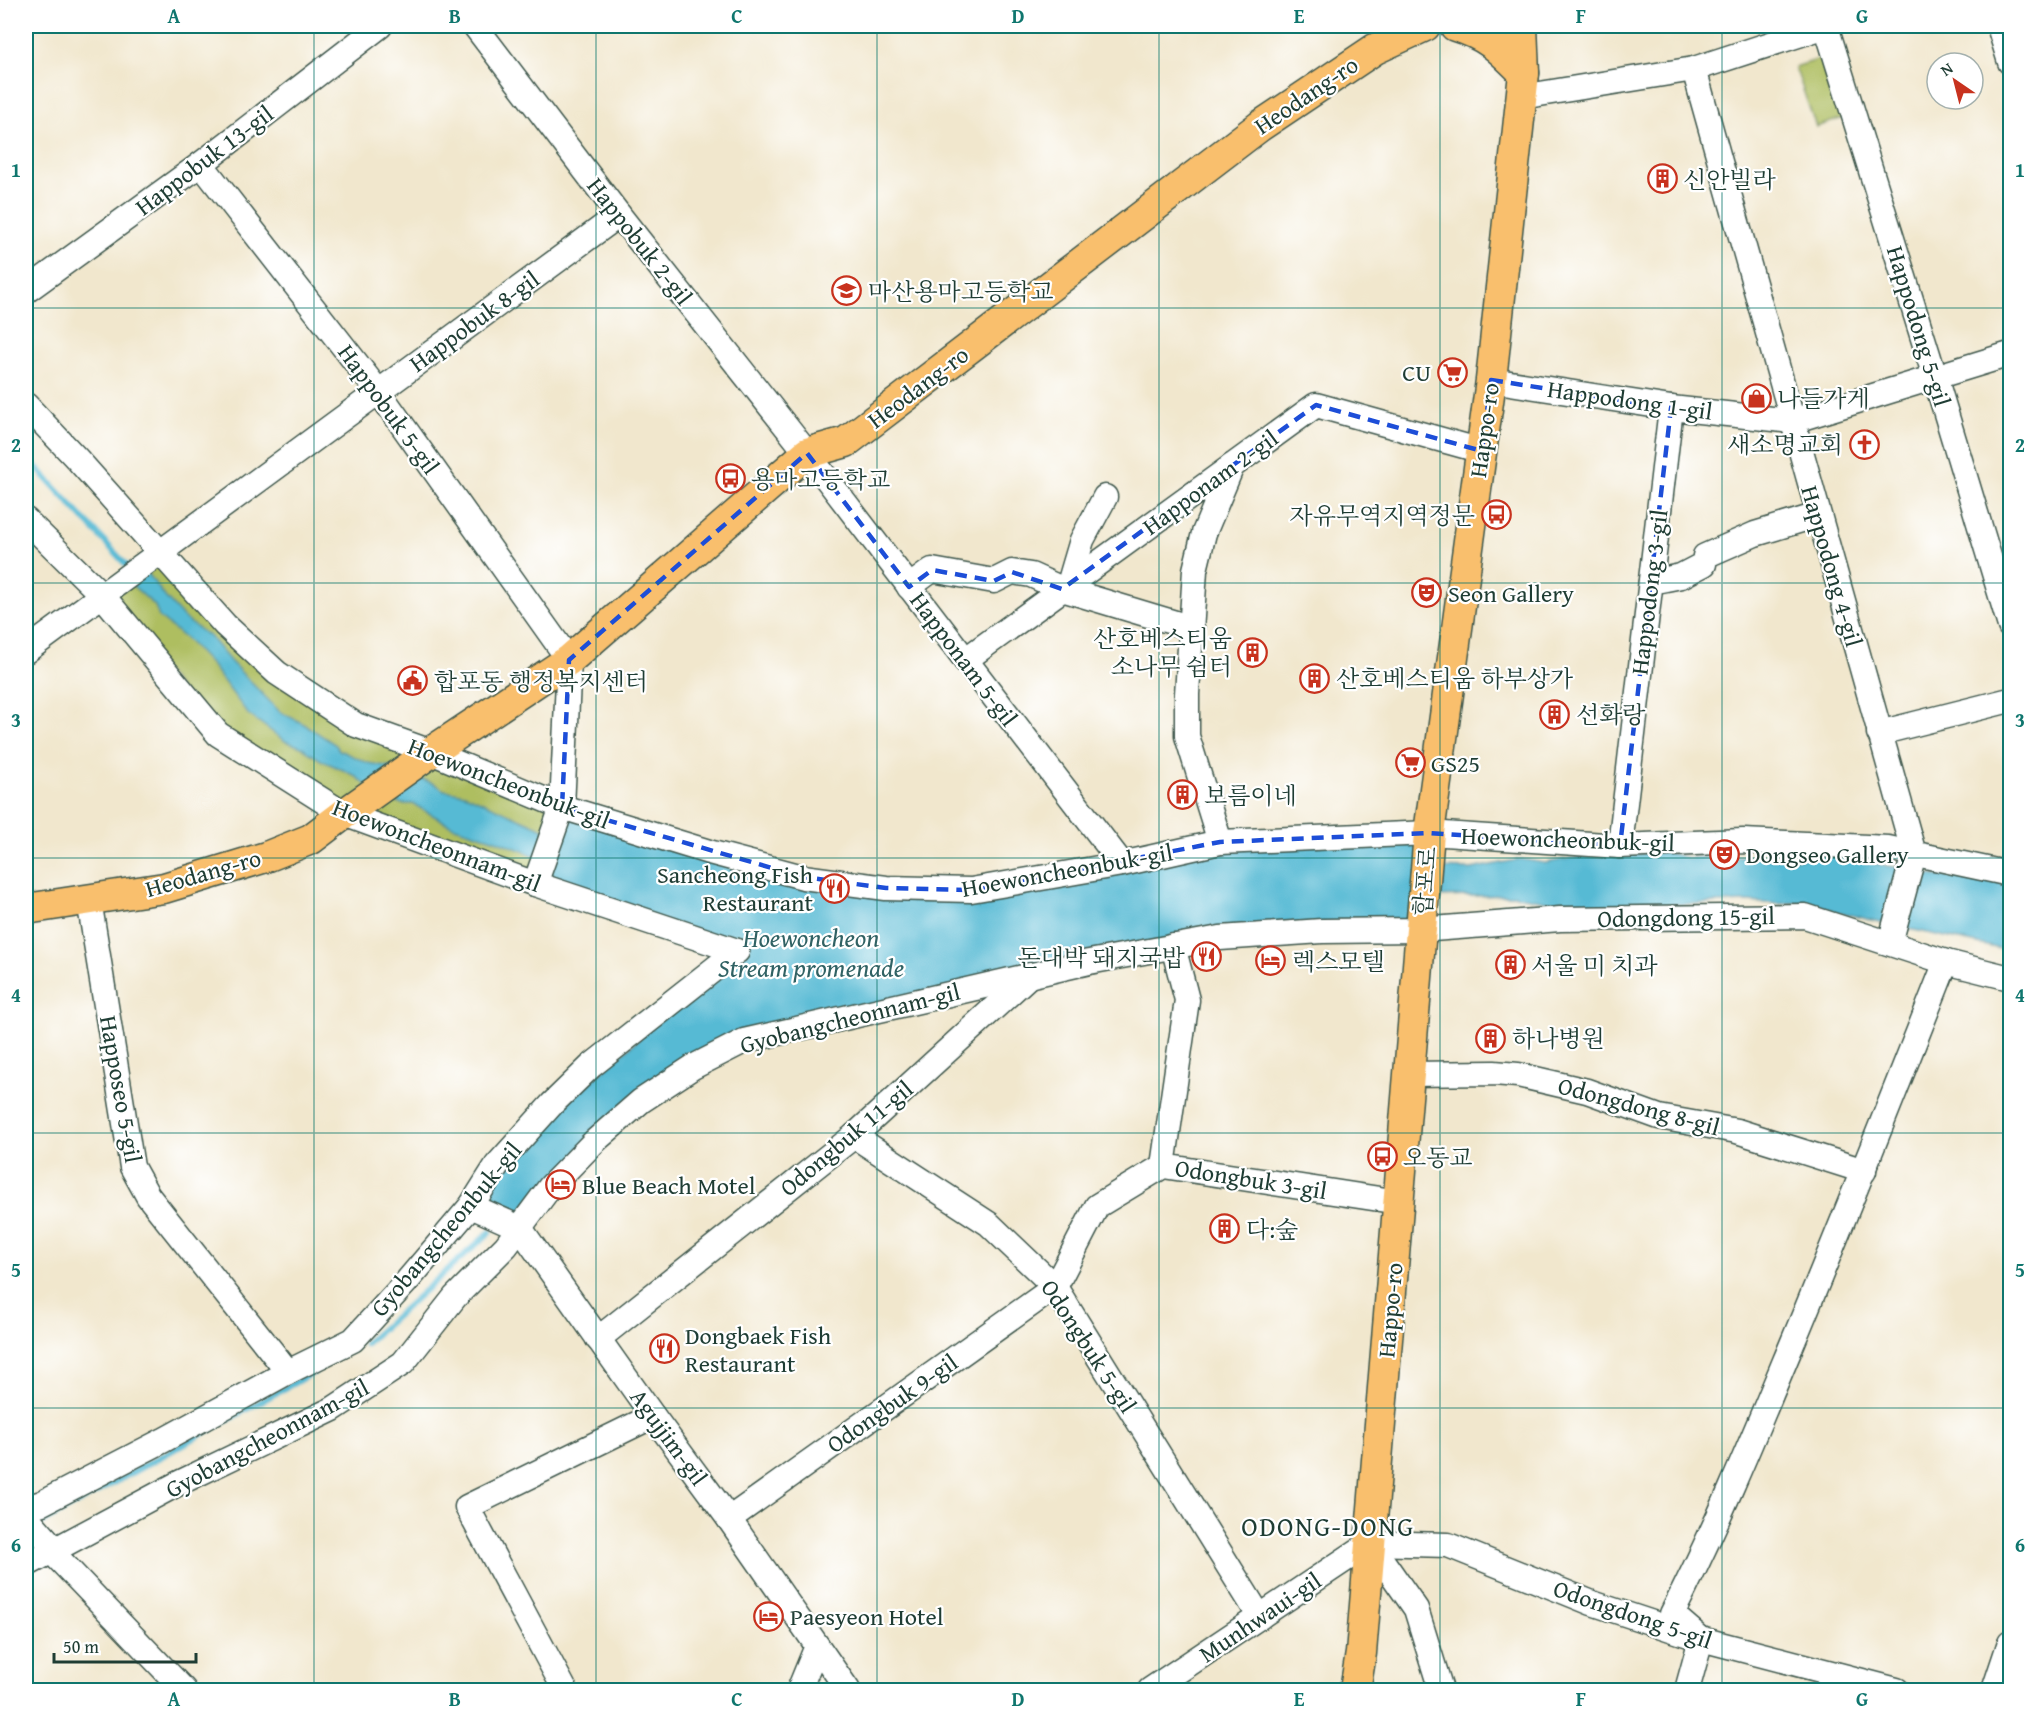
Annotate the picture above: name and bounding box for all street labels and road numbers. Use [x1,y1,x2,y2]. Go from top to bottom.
street label: Heodang-ro [1247,47,1365,143]
street label: Happobuk 13-gil [128,96,281,224]
street label: Happobuk 2-gil [579,170,701,312]
street label: Happodong 5-gil [1878,241,1960,411]
street label: Happobuk 8-gil [402,262,547,380]
street label: Happobuk 5-gil [330,337,448,482]
street label: Heodang-ro [860,337,976,437]
street label: Happodong 1-gil [1545,371,1715,429]
street label: Happo-ro [1460,380,1508,480]
street label: Happonam 2-gil [1135,421,1285,543]
street label: Happodong 4-gil [1792,481,1872,651]
street label: Happodong 3-gil [1621,507,1677,677]
street label: Happonam 5-gil [902,584,1026,734]
street label: Hoewoncheonbuk-gil [403,728,615,838]
street label: Hoewoncheonnam-gil [328,789,547,901]
street label: Hoewoncheonbuk-gil [1461,818,1676,860]
street label: Hoewoncheonbuk-gil [959,834,1176,906]
street label: Heodang-ro [141,840,265,906]
street label: 합포로 [1405,845,1445,917]
street label: Odongdong 15-gil [1597,898,1775,936]
street label: Gyobangcheonnam-gil [736,974,964,1062]
street label: Happoseo 5-gil [91,1013,151,1166]
street label: Odongdong 8-gil [1554,1068,1724,1144]
street label: Odongbuk 11-gil [772,1071,921,1204]
street label: Gyobangcheonbuk-gil [362,1134,530,1324]
street label: Odongbuk 3-gil [1173,1150,1330,1208]
street label: Happo-ro [1368,1261,1412,1359]
street label: Odongbuk 5-gil [1033,1272,1146,1420]
street label: Odongbuk 9-gil [819,1345,965,1461]
street label: Gyobangcheonnam-gil [159,1369,375,1506]
street label: Agujjim-gil [622,1381,716,1493]
street label: Munhwaui-gil [1192,1563,1328,1671]
street label: Odongdong 5-gil [1549,1570,1717,1658]

